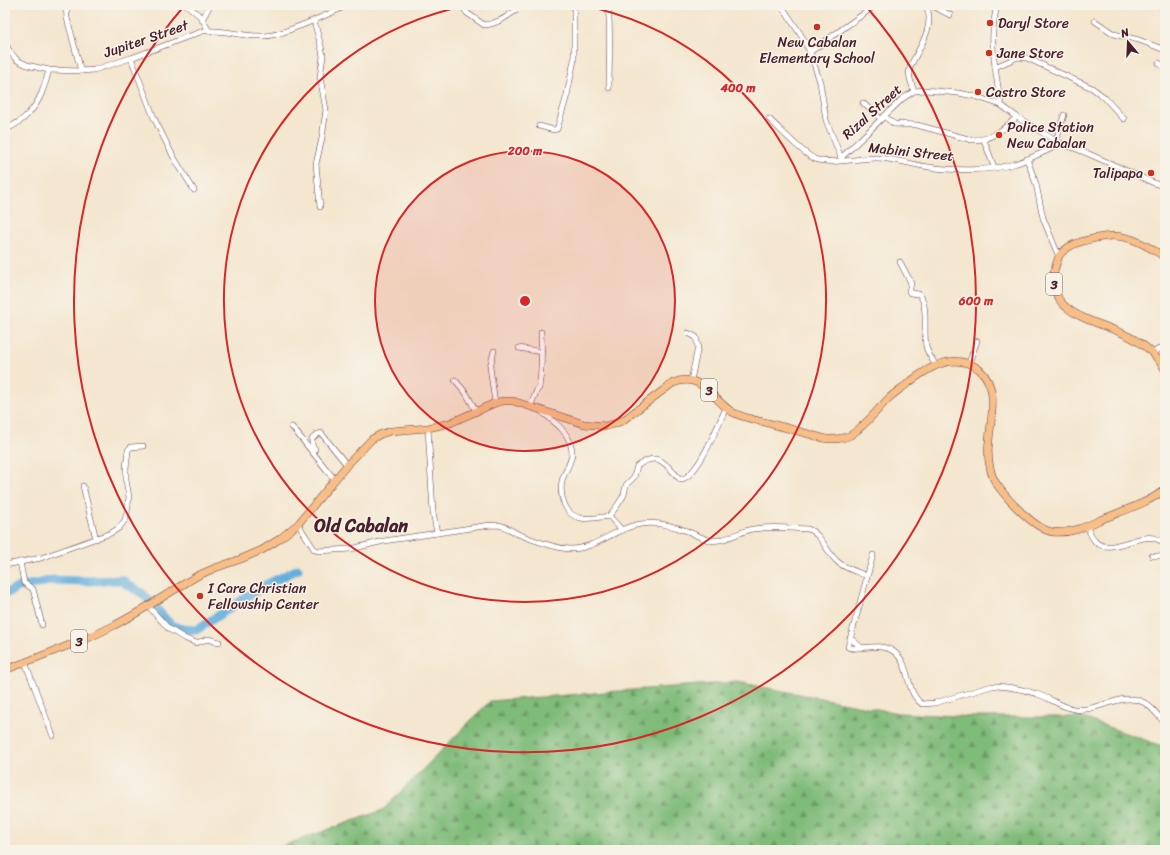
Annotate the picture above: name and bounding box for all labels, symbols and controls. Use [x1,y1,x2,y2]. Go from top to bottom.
place label: Daryl Store [998,11,1069,36]
street label: Jupiter Street [99,12,193,66]
marker: Daryl Store [985,18,995,28]
marker: New Cabalan Elementary School [812,22,822,32]
north arrow [1108,22,1148,62]
text: N [1117,23,1132,44]
place label: New Cabalan Elementary School [759,30,876,71]
place label: Jane Store [996,41,1064,66]
marker: Jane Store [984,48,994,58]
text: 400 m [719,77,756,99]
street label: Rizal Street [836,78,908,146]
place label: Castro Store [986,80,1066,105]
marker: Castro Store [973,87,983,97]
place label: Police Station New Cabalan [1007,115,1094,156]
marker: Police Station New Cabalan [994,130,1004,140]
street label: Mabini Street [867,135,955,169]
text: 200 m [507,140,543,162]
place label: Talipapa [1093,161,1143,186]
marker: Talipapa [1146,168,1156,178]
road number: 3 [1046,273,1062,295]
text: 600 m [958,290,994,312]
centre of rings [518,294,532,308]
road number: 3 [701,379,717,401]
district label: Old Cabalan [314,510,408,542]
place label: I Care Christian Fellowship Center [207,576,320,617]
marker: I Care Christian Fellowship Center [195,591,205,601]
road number: 3 [71,630,87,652]

